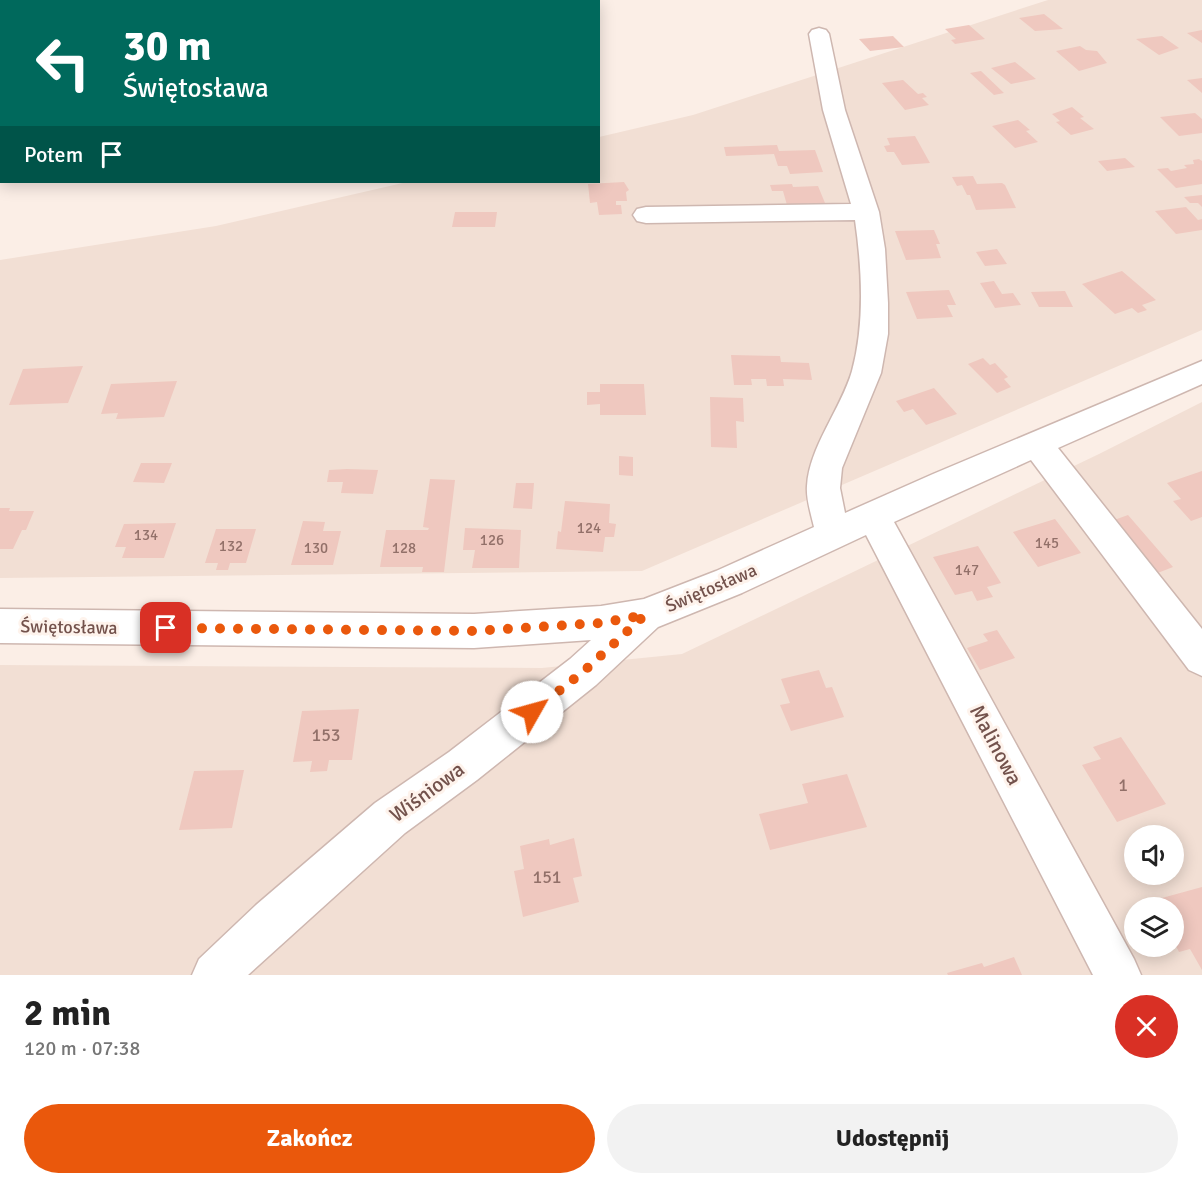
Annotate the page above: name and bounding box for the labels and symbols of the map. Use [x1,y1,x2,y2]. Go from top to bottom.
house number: 124 [577,519,601,537]
house number: 134 [134,526,158,544]
house number: 126 [480,531,504,549]
house number: 145 [1035,534,1059,552]
house number: 132 [219,537,243,555]
house number: 130 [304,539,328,557]
house number: 128 [392,539,416,557]
street label: Świętosława [662,559,760,617]
house number: 147 [955,561,979,579]
pin [140,602,191,653]
street label: Świętosława [20,615,118,639]
position arrow [500,680,564,744]
street label: Malinowa [964,700,1028,790]
house number: 153 [311,724,341,746]
street label: Wiśniowa [384,756,470,828]
house number: 1 [1118,774,1128,796]
house number: 151 [532,866,562,888]

